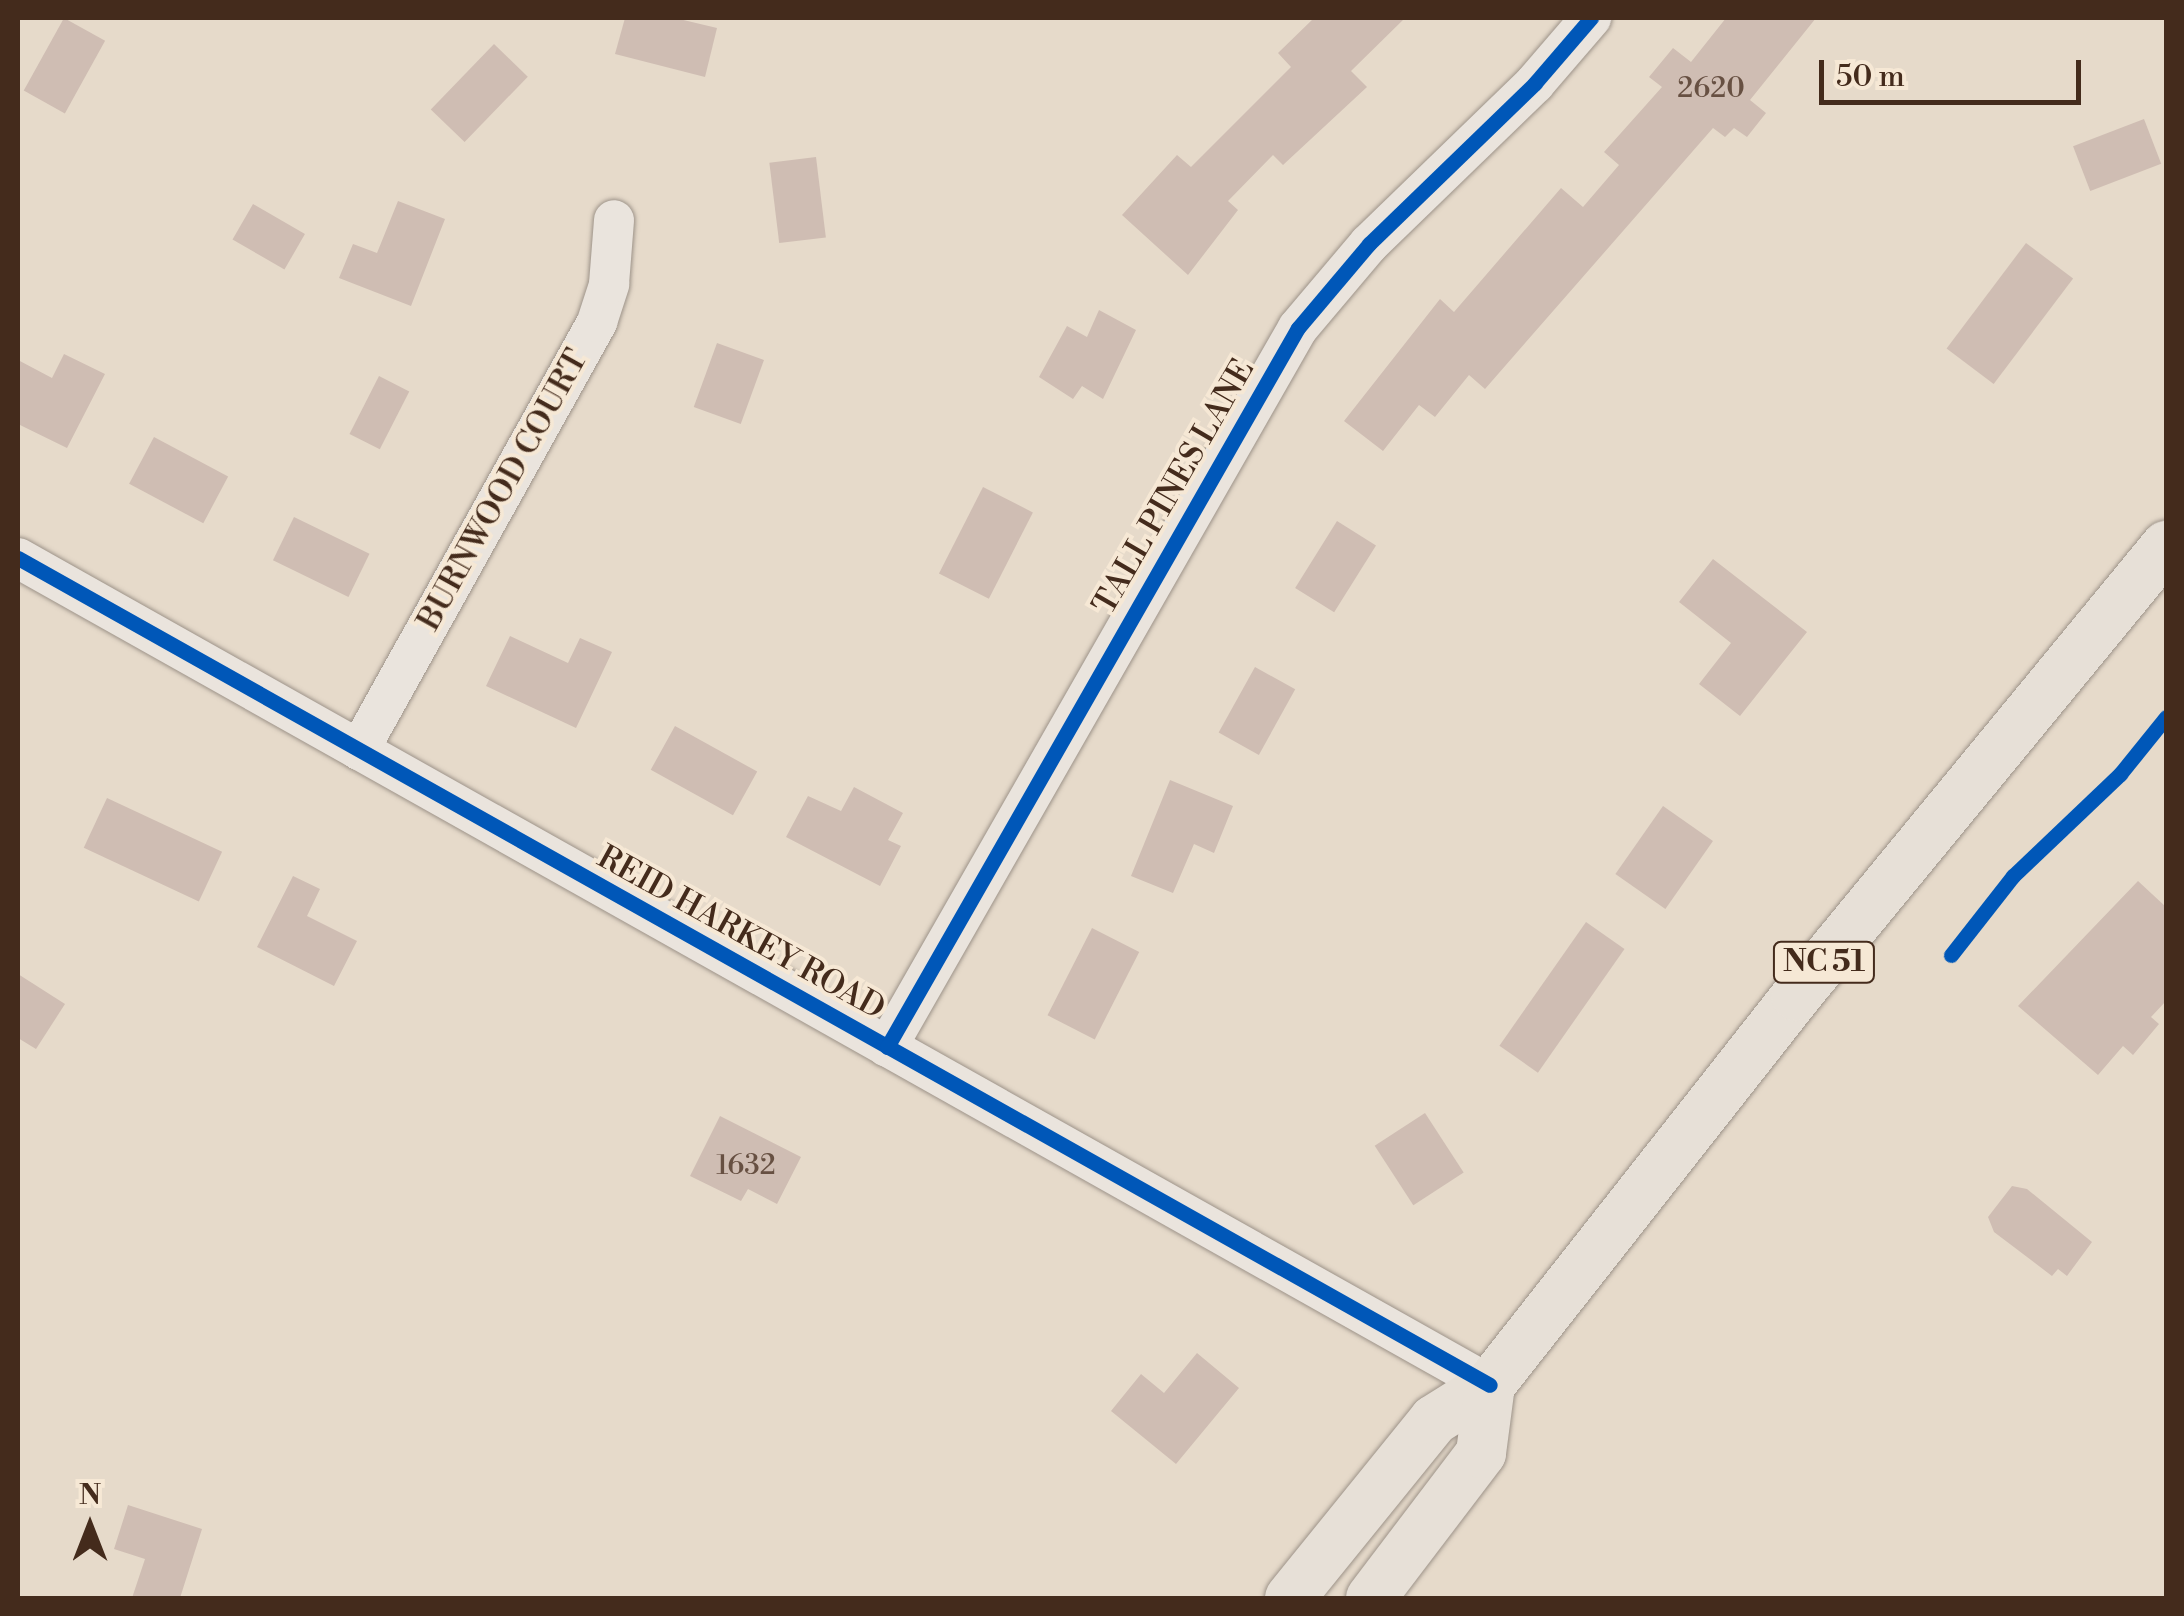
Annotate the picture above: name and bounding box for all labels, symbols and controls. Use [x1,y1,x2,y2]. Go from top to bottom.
scale bar [1824,40,2086,102]
text: 50 m [1836,58,1905,96]
house number: 2620 [1677,72,1745,106]
street label: BURNWOOD COURT [410,343,596,637]
street label: TALL PINES LANE [1085,353,1263,621]
street label: REID HARKEY ROAD [591,838,891,1028]
road number: NC 51 [1772,937,1876,987]
house number: 1632 [716,1149,776,1183]
north arrow [40,1476,140,1576]
text: N [79,1478,101,1513]

